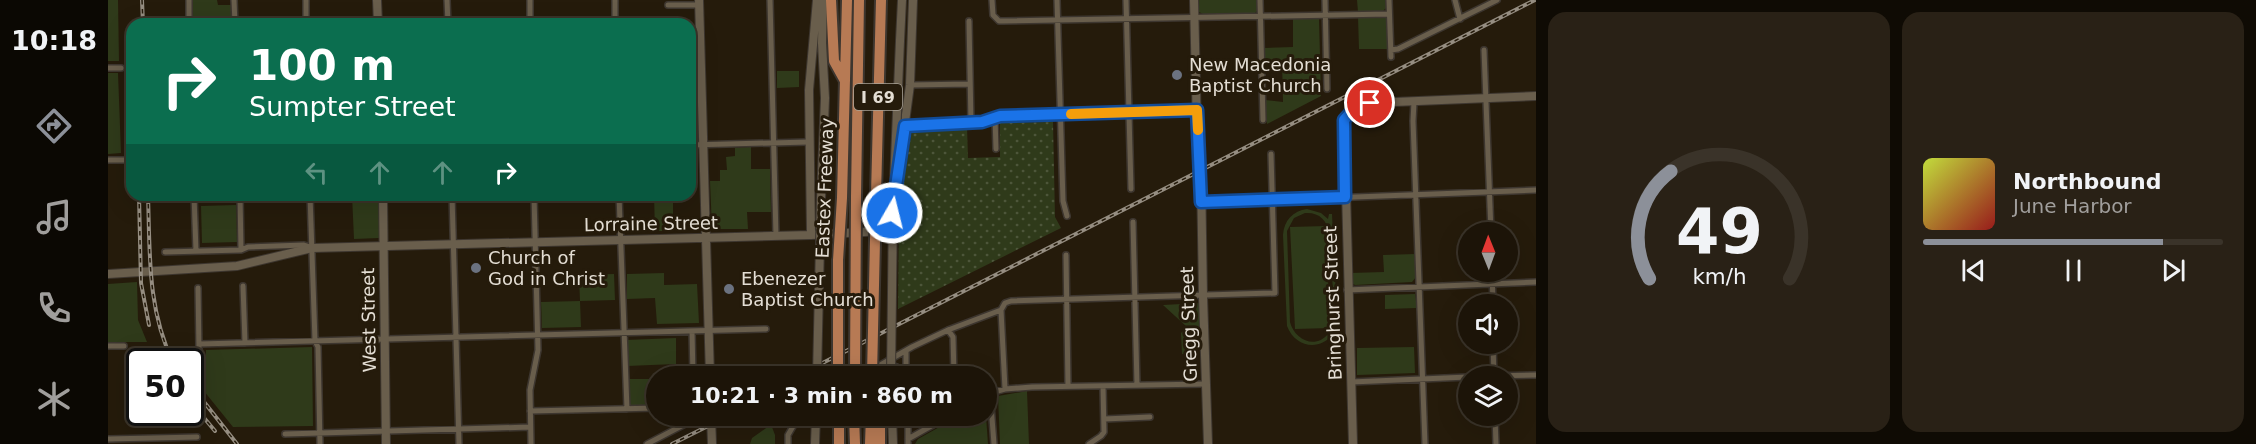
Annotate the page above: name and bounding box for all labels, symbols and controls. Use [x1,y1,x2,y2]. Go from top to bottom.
text: 10:18 [11,25,97,56]
text: 100 m [249,41,395,90]
icon: right [150,42,228,120]
place label: New Macedonia Baptist Church [1189,54,1331,96]
marker: New Macedonia Baptist Church [1170,68,1184,82]
pin [1344,77,1395,128]
road number: I 69 [854,84,902,110]
icon: arrive [1353,86,1386,119]
text: Sumpter Street [249,91,456,122]
icon: directions [33,105,75,147]
street label: Eastex Freeway [812,117,837,259]
icon: left [300,156,333,189]
icon: ahead [363,156,396,189]
icon: ahead [426,156,459,189]
icon: right [489,156,522,189]
text: Northbound [2013,169,2162,194]
position arrow [860,181,924,245]
text: June Harbor [2013,194,2132,218]
text: 49 [1676,195,1762,268]
icon: music [33,196,75,238]
street label: Lorraine Street [584,212,718,235]
north arrow [1458,222,1518,282]
map controls [1458,222,1518,426]
street label: Bringhurst Street [1319,225,1346,381]
place label: Church of God in Christ [488,247,605,289]
icon: previous [1957,254,1990,287]
icon: pause [2057,254,2090,287]
icon: next [2157,254,2190,287]
marker: Church of God in Christ [469,261,483,275]
text: km/h [1692,264,1746,289]
street label: Gregg Street [1176,266,1201,382]
street label: West Street [357,267,380,373]
place label: Ebenezer Baptist Church [741,268,874,310]
marker: Ebenezer Baptist Church [722,282,736,296]
icon: phone [33,287,75,329]
button: sound [1458,294,1518,354]
speed limit sign: 50 [126,348,204,426]
button: layers [1458,366,1518,426]
icon: climate [33,378,75,420]
text: 10:21 · 3 min · 860 m [690,383,953,408]

